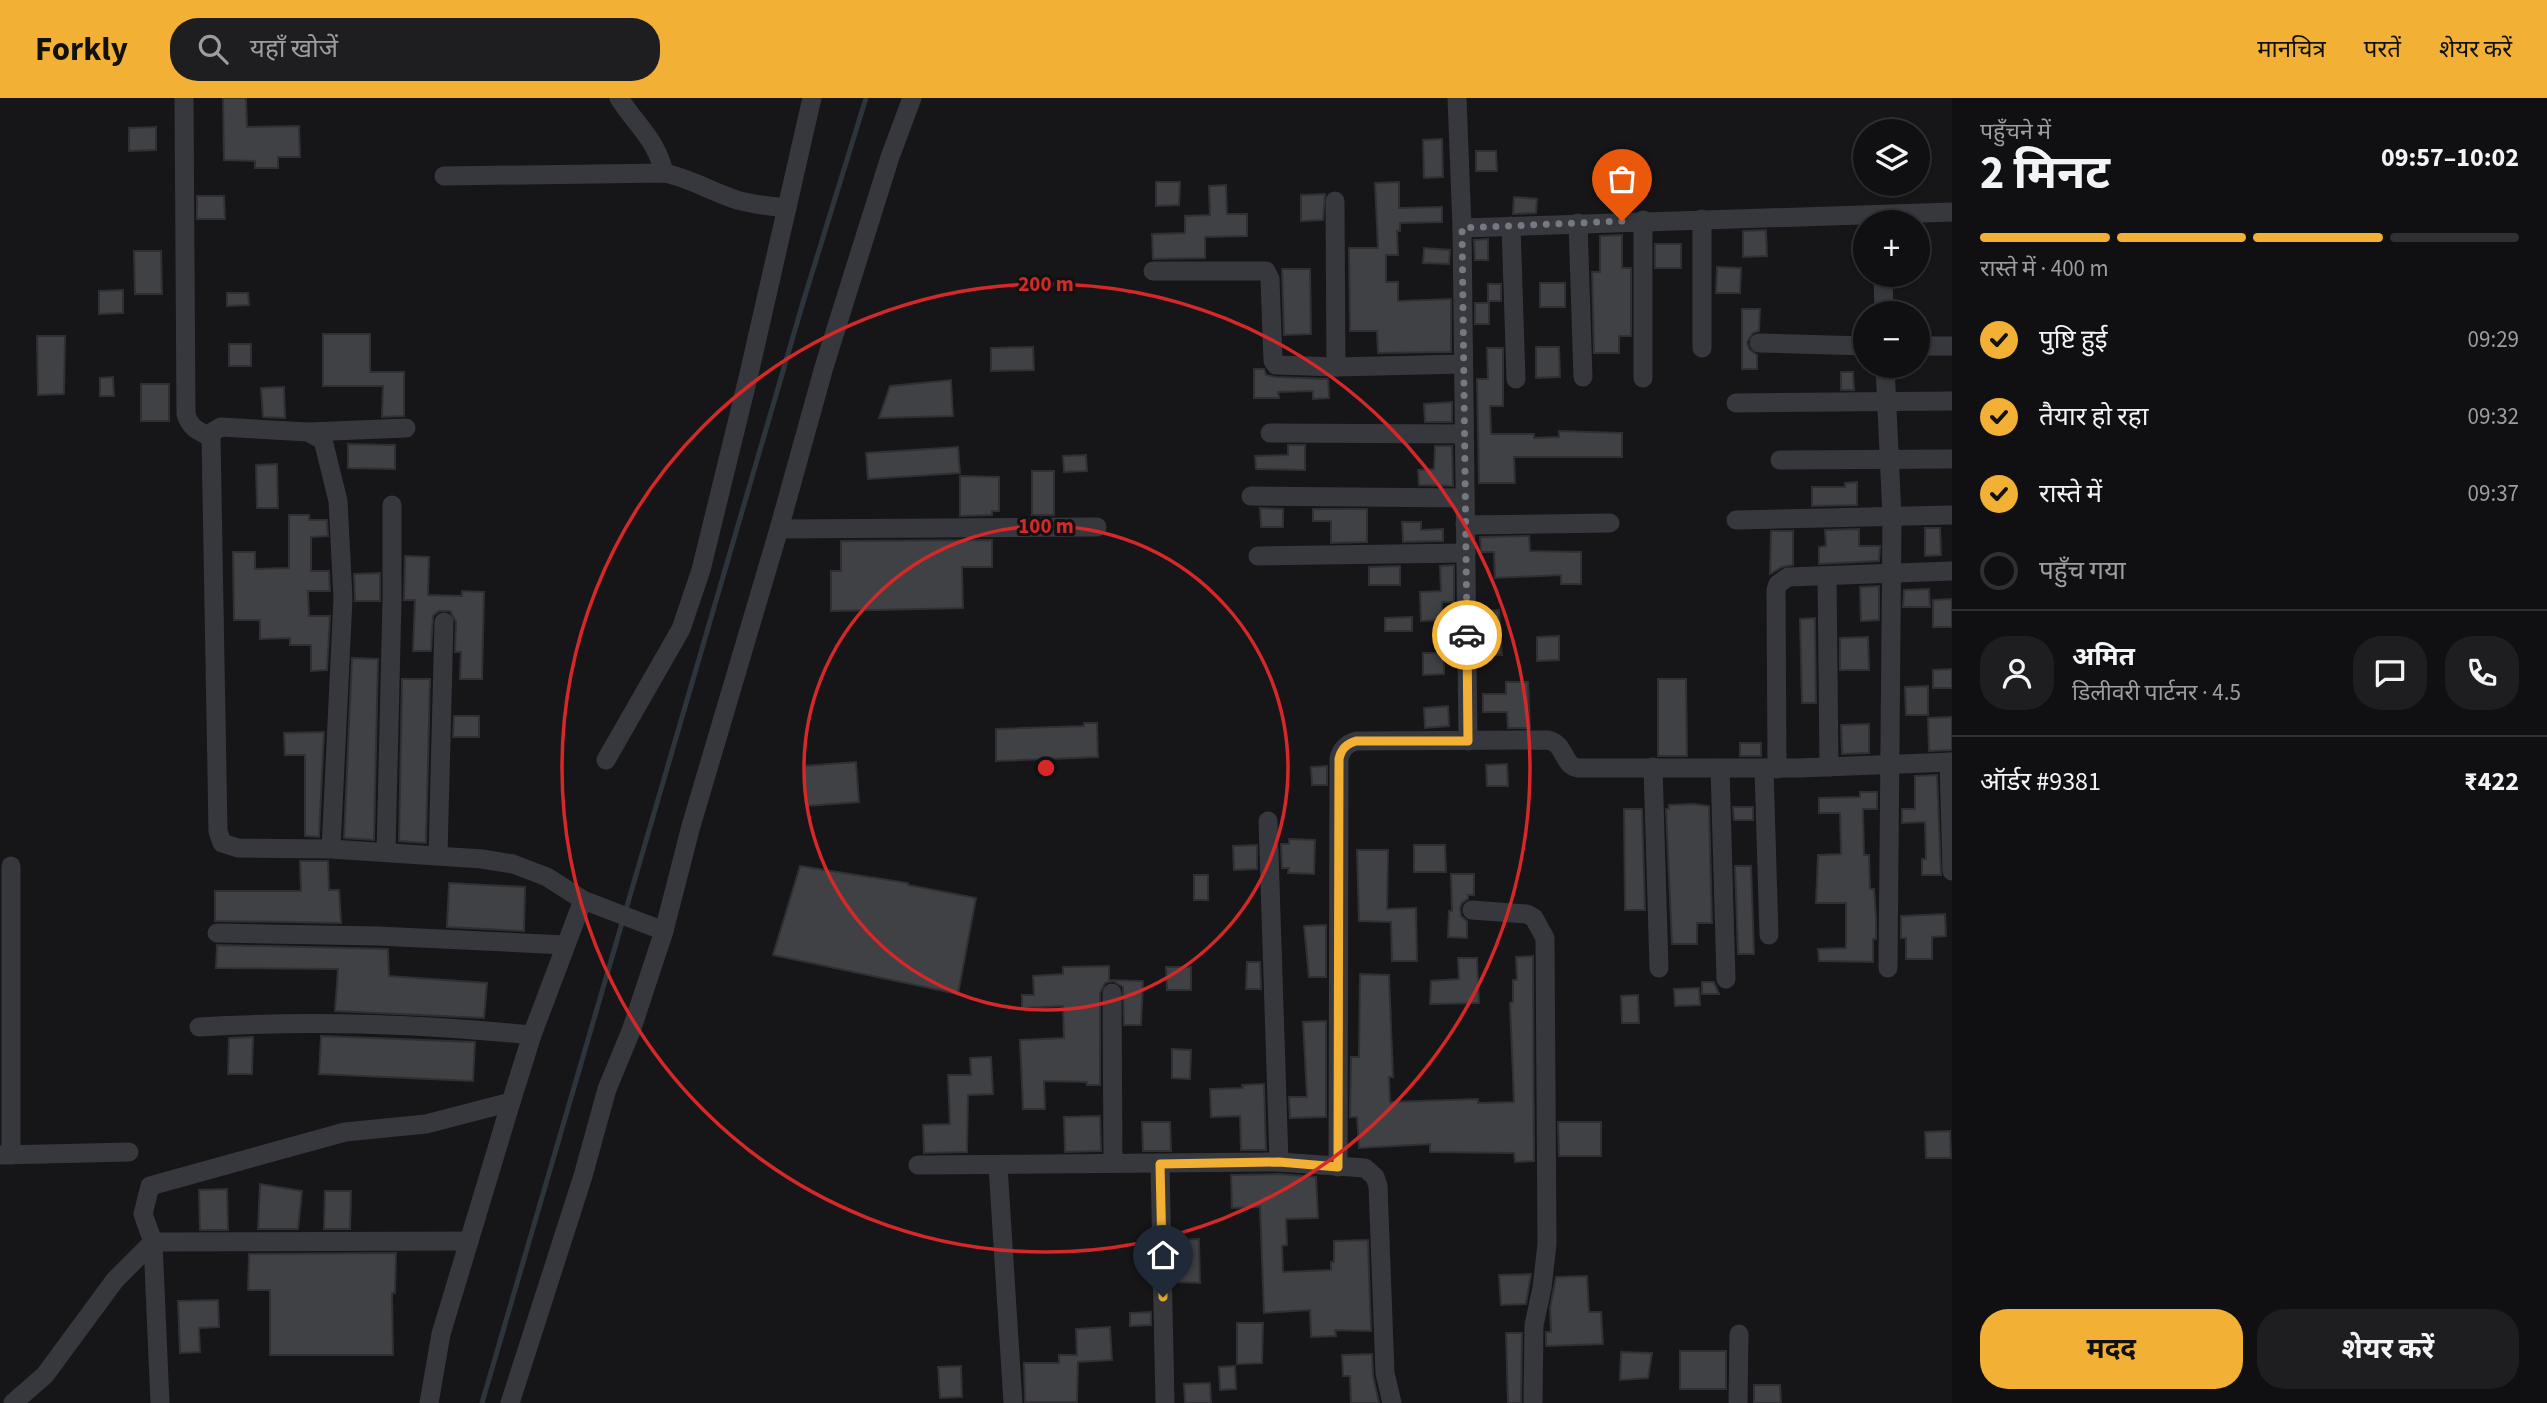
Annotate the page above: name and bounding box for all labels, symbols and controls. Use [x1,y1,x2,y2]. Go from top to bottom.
search box [170,18,660,81]
text: Forkly [35,26,128,73]
icon: search [194,30,232,68]
text: यहाँ खोजें [250,30,338,67]
text: मानचित्र [2257,32,2326,67]
text: परतें [2364,32,2401,67]
text: शेयर करें [2439,32,2512,67]
text: पहुँचने में [1980,115,2051,148]
map controls [1853,119,1930,378]
button: layers [1853,119,1930,196]
text: 09:57–10:02 [2381,139,2519,176]
text: 2 मिनट [1980,141,2110,206]
pin [1592,149,1652,221]
icon: bag [1603,160,1641,198]
button: + [1853,210,1930,287]
text: रास्ते में · 400 m [1980,252,2109,285]
text: 200 m [1018,269,1074,299]
button: − [1853,301,1930,378]
icon: check [1980,321,2018,359]
text: पुष्टि हुई [2039,321,2107,358]
text: 09:29 [2468,323,2519,356]
icon: check [1980,398,2018,436]
text: तैयार हो रहा [2039,398,2148,435]
text: 09:32 [2468,400,2519,433]
icon: check [1980,475,2018,513]
text: रास्ते में [2039,475,2102,512]
text: 09:37 [2468,477,2519,510]
text: 100 m [1018,511,1074,541]
text: पहुँच गया [2039,552,2126,589]
courier [1432,600,1502,670]
icon: car [1448,616,1486,654]
button: person [1980,636,2054,710]
button: chat [2353,636,2427,710]
button: phone [2445,636,2519,710]
text: अमित [2072,638,2135,675]
text: डिलीवरी पार्टनर · 4.5 [2072,676,2241,709]
centre of rings [1034,756,1058,780]
text: ऑर्डर #9381 [1980,763,2101,800]
text: ₹422 [2464,763,2519,800]
pin [1133,1225,1193,1297]
icon: home [1144,1236,1182,1274]
button: मदद [1980,1309,2243,1389]
button: शेयर करें [2257,1309,2519,1389]

